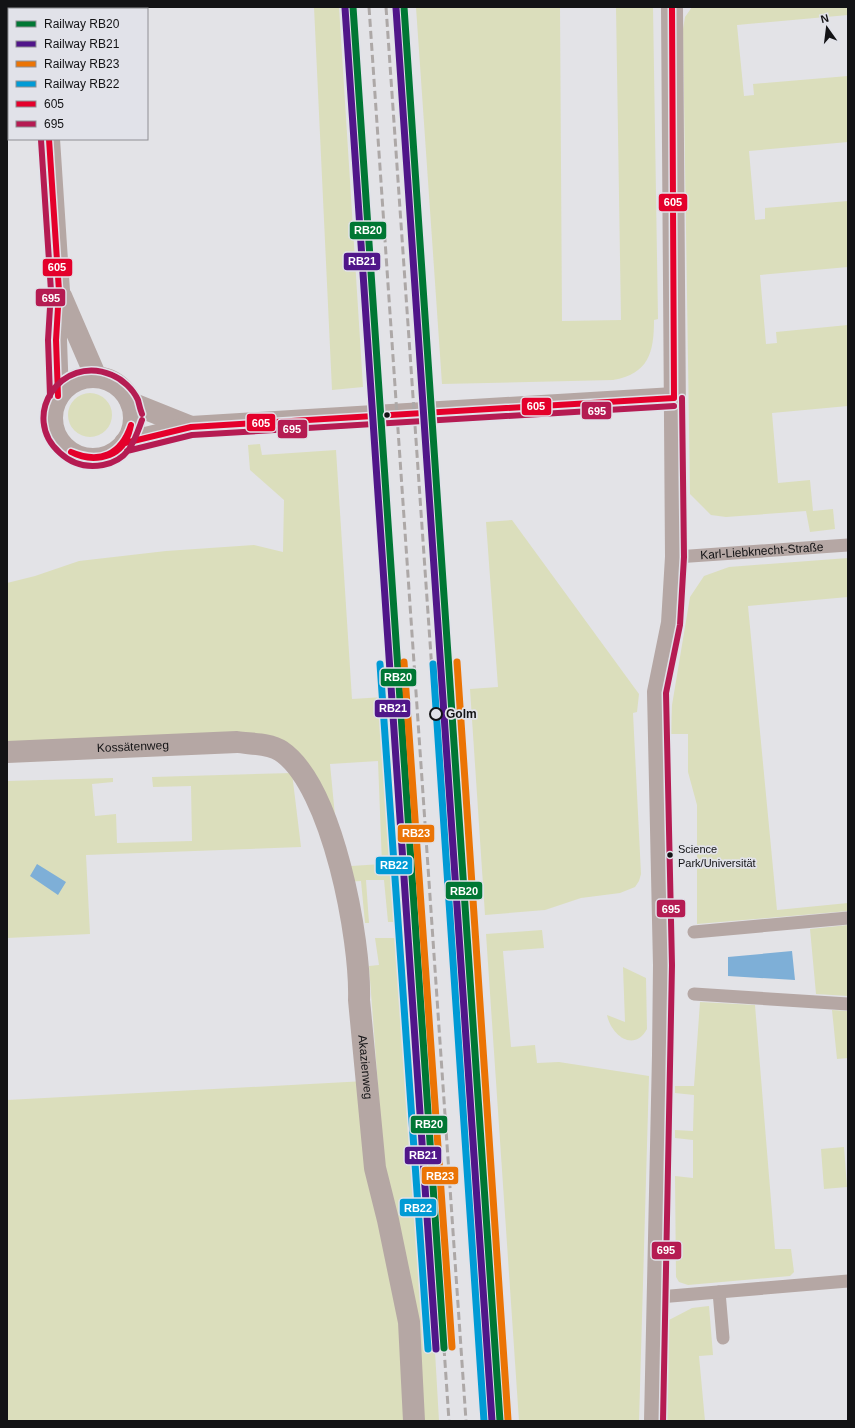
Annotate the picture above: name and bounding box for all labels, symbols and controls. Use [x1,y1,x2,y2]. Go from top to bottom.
legend [8,8,148,140]
north arrow [807,8,847,48]
text: N [819,12,830,25]
text: Railway RB20 [44,17,120,31]
text: Railway RB21 [44,37,120,51]
text: Railway RB23 [44,57,120,71]
text: Railway RB22 [44,77,120,91]
text: 605 [44,97,64,111]
text: 695 [44,117,64,131]
line badge: 605 [658,193,688,212]
text: 605 [664,196,682,208]
line badge: RB20 [349,221,387,240]
text: RB20 [354,224,382,236]
line badge: RB21 [343,252,381,271]
text: RB21 [348,255,376,267]
line badge: 605 [42,258,73,277]
text: 605 [48,261,66,273]
line badge: 695 [35,288,66,307]
text: 695 [42,292,60,304]
line badge: 605 [521,397,552,416]
text: 605 [527,400,545,412]
line badge: 695 [581,401,612,420]
text: 695 [588,405,606,417]
unlabelled marker [382,410,392,420]
line badge: 605 [246,413,276,432]
text: 605 [252,417,270,429]
line badge: 695 [277,419,308,439]
text: 695 [283,423,301,435]
street label: Karl-Liebknecht-Straße [700,540,824,562]
line badge: RB20 [380,668,417,687]
text: RB20 [384,671,412,683]
line badge: RB21 [374,699,411,718]
text: RB21 [379,702,407,714]
marker: Golm [429,707,443,721]
place label: Golm [446,707,477,721]
street label: Kossätenweg [97,738,169,755]
line badge: RB23 [397,824,435,843]
text: RB23 [402,827,430,839]
place label: Science Park/Universität [678,843,756,869]
marker: Science Park/Universität [665,850,675,860]
line badge: RB22 [375,856,413,875]
text: RB22 [380,859,408,871]
line badge: RB20 [445,881,483,900]
text: RB20 [450,885,478,897]
line badge: 695 [656,899,686,918]
text: 695 [662,903,680,915]
street label: Akazienweg [355,1034,375,1100]
line badge: RB20 [410,1115,448,1134]
text: RB20 [415,1118,443,1130]
line badge: RB21 [404,1146,442,1165]
text: RB21 [409,1149,437,1161]
line badge: RB23 [421,1166,459,1185]
text: RB23 [426,1170,454,1182]
line badge: RB22 [399,1198,437,1217]
text: RB22 [404,1202,432,1214]
line badge: 695 [651,1241,682,1260]
text: 695 [657,1244,675,1256]

